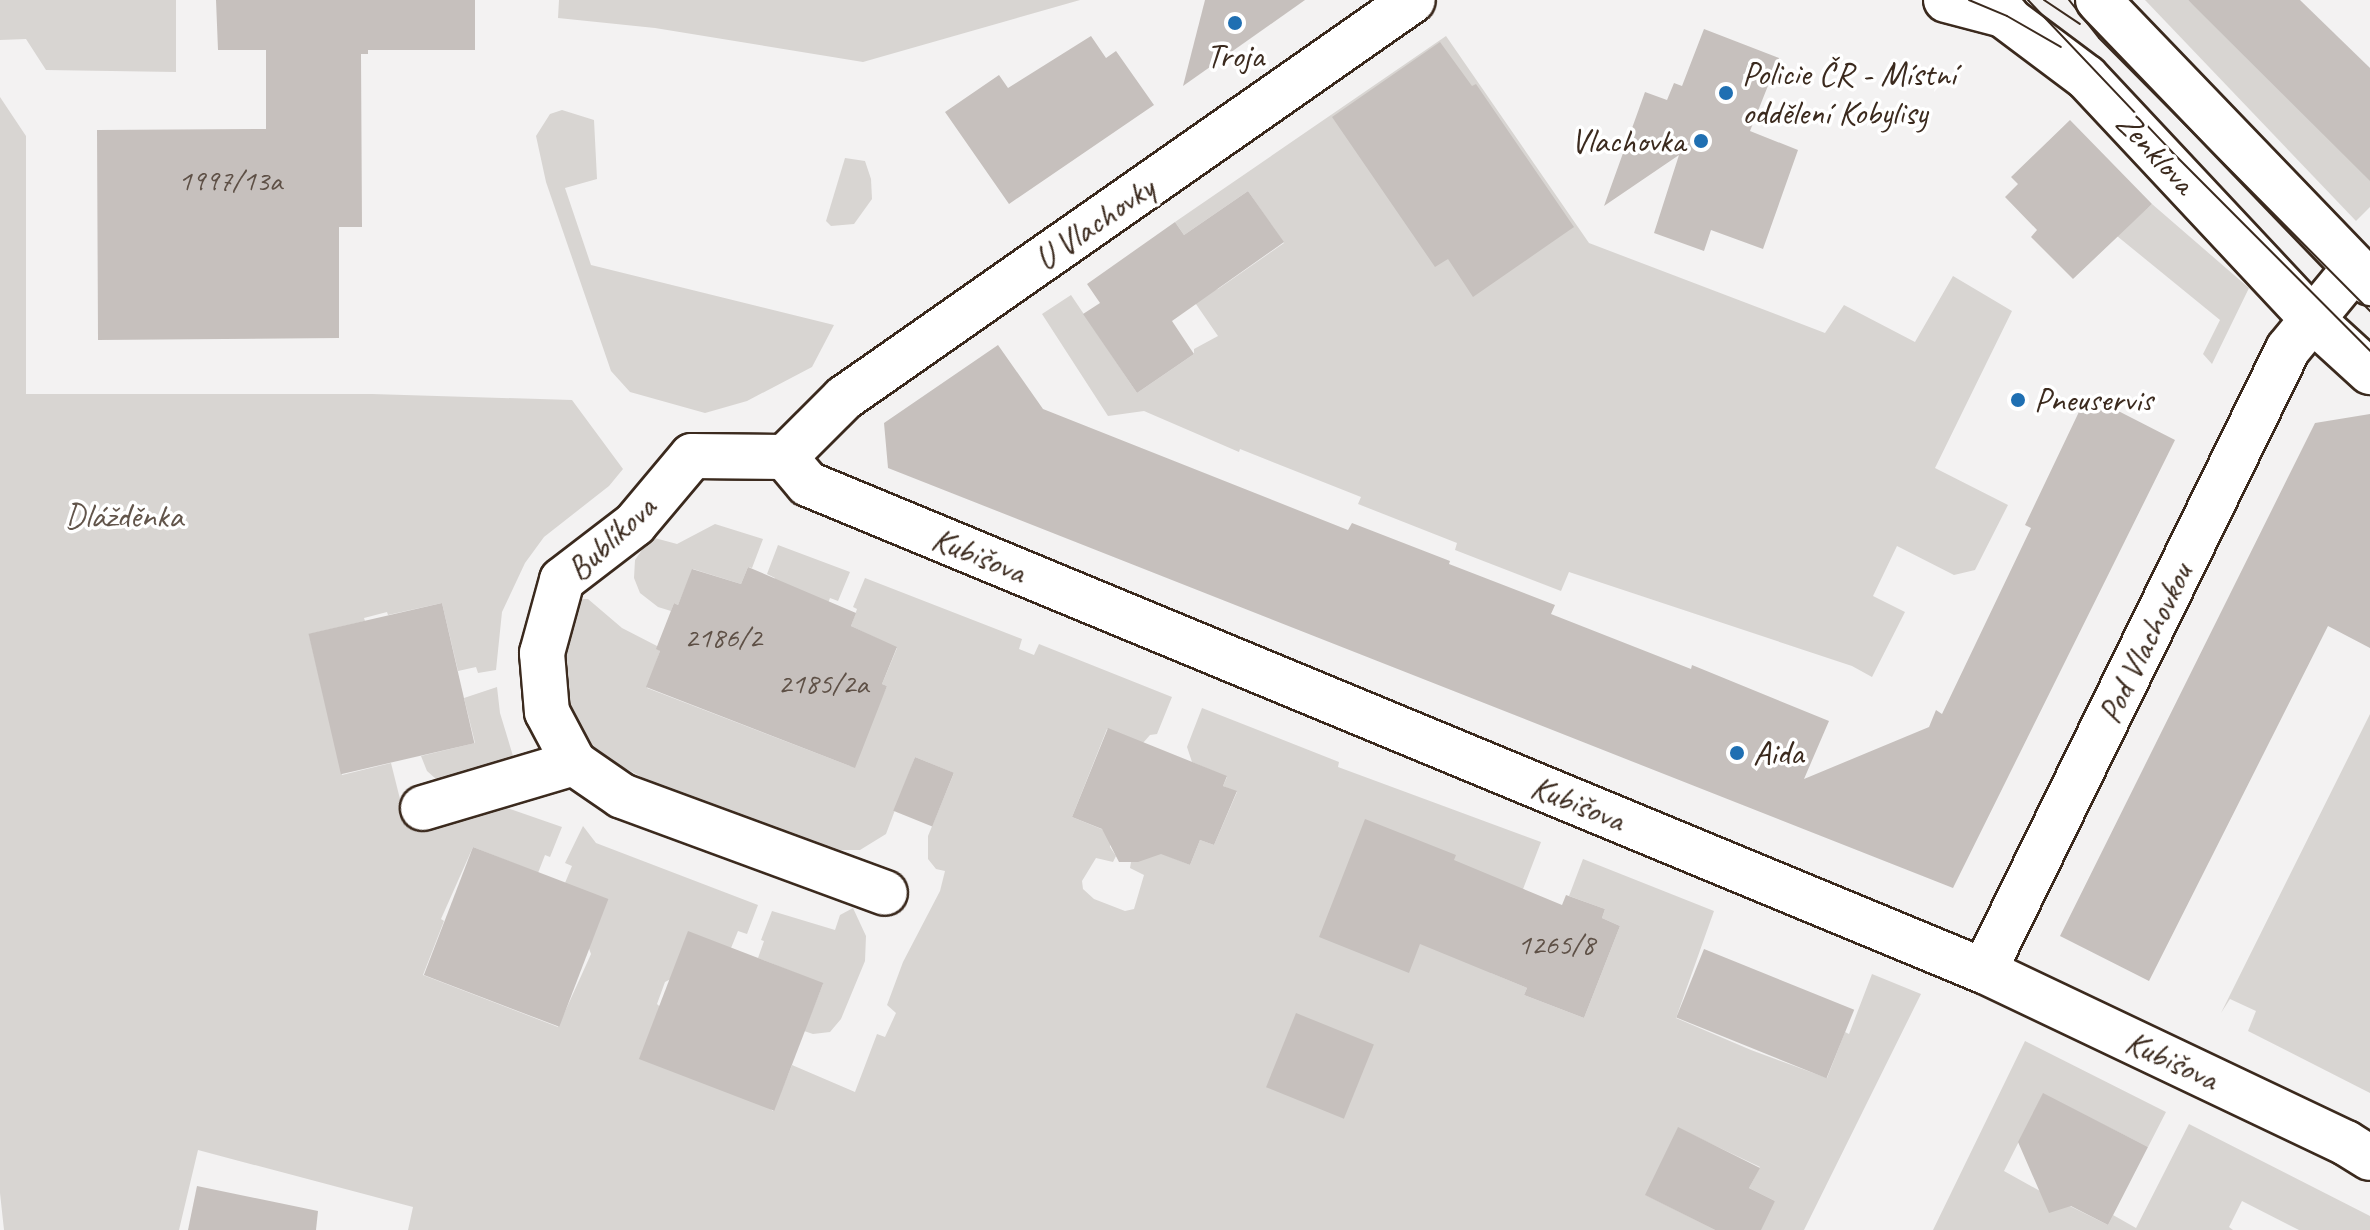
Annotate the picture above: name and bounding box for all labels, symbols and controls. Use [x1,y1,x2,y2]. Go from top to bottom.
marker: Troja [1226,14,1244,32]
place label: Troja [1206,36,1264,76]
place label: Policie ČR - Místní oddělení Kobylisy [1742,53,1956,132]
marker: Policie ČR - Místní oddělení Kobylisy [1717,84,1735,102]
street label: Zenklova [2108,102,2204,202]
place label: Vlachovka [1571,121,1685,161]
marker: Vlachovka [1692,132,1710,150]
house number: 1997/13a [178,162,282,198]
street label: U Vlachovky [1026,167,1162,279]
place label: Pneuservis [2034,380,2153,420]
marker: Pneuservis [2009,391,2027,409]
street label: Bublíkova [558,487,664,589]
park label: Dlážděnka [65,496,183,536]
street label: Kubišova [926,518,1032,592]
street label: Pod Vlachovkou [2089,556,2201,730]
house number: 2186/2 [684,619,762,655]
house number: 2185/2a [778,665,868,701]
place label: Aida [1753,733,1803,773]
marker: Aida [1728,744,1746,762]
street label: Kubišova [1525,766,1631,840]
house number: 1265/8 [1517,926,1595,962]
street label: Kubišova [2119,1021,2225,1099]

